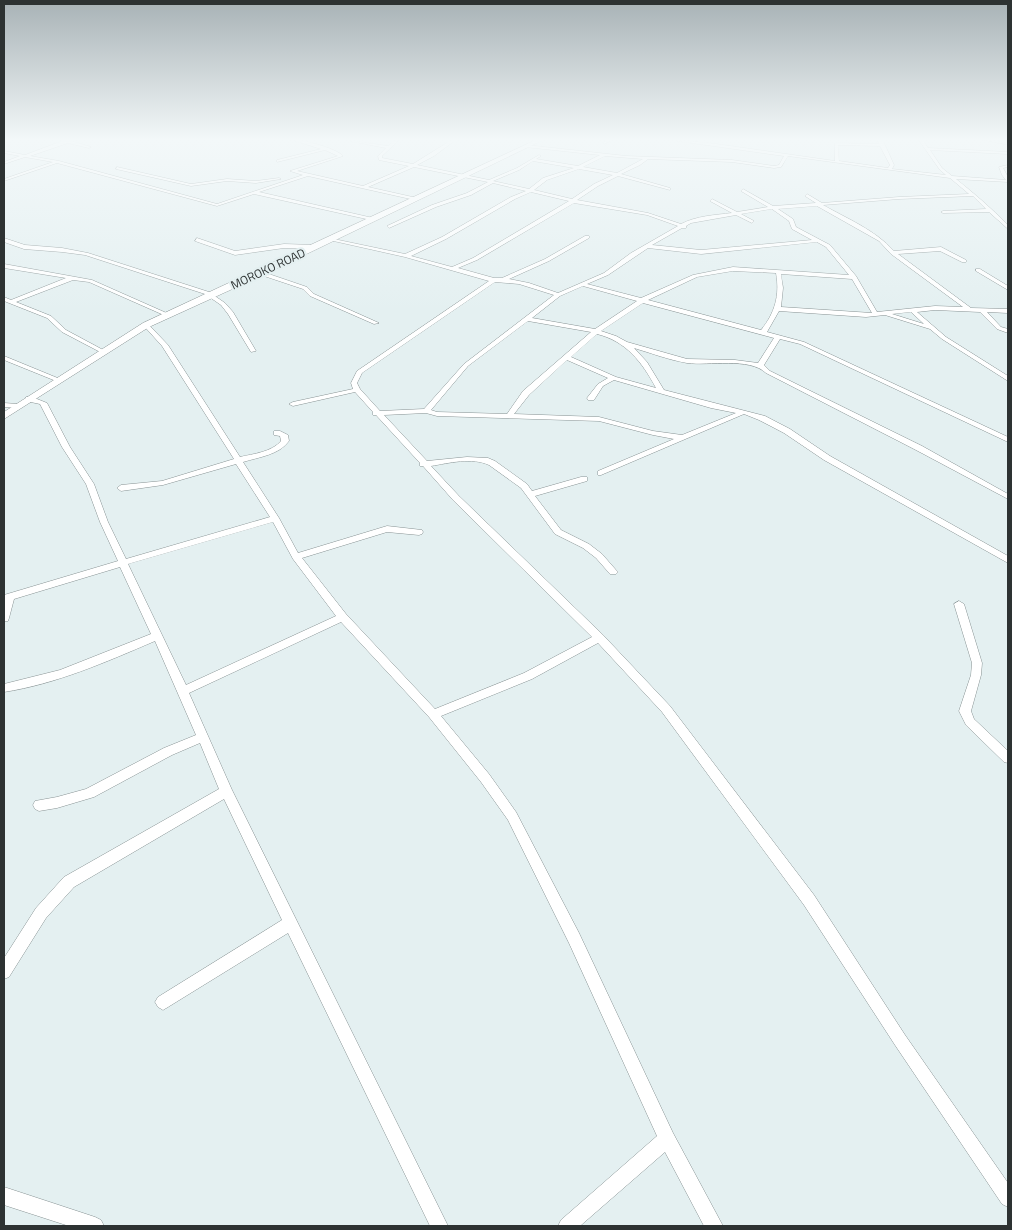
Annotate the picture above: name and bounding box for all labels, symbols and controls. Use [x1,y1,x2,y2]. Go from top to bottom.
street label: MOROKO ROAD [227,243,309,294]

